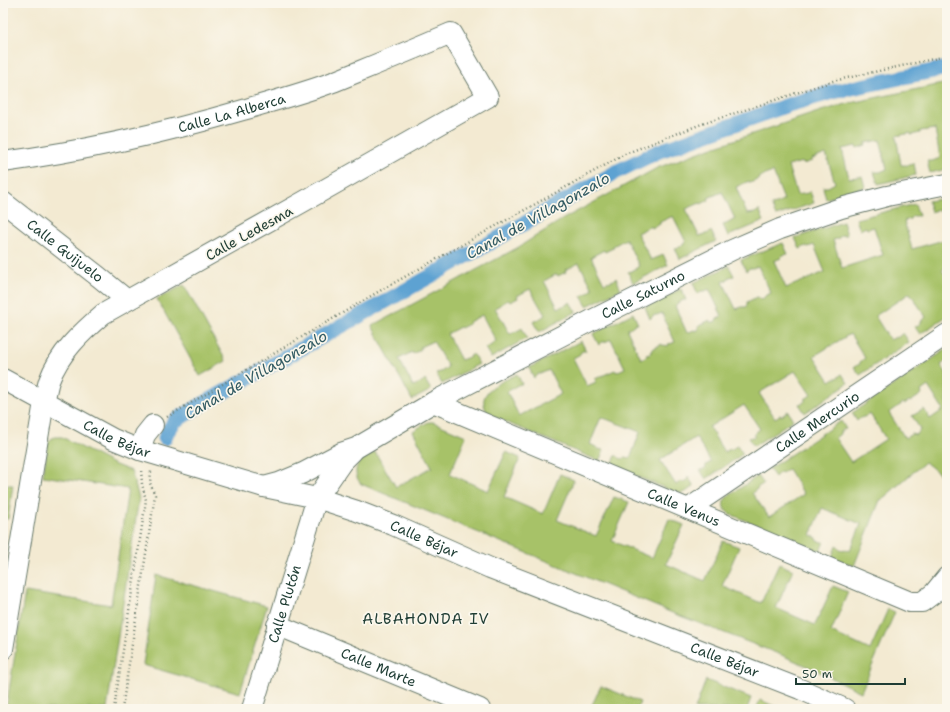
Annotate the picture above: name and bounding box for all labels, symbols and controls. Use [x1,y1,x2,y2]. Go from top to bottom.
street label: Calle La Alberca [176,89,288,136]
water label: Canal de Villagonzalo [463,168,613,264]
street label: Calle Ledesma [202,201,296,264]
street label: Calle Guijuelo [23,215,107,286]
street label: Calle Saturno [598,266,688,323]
water label: Canal de Villagonzalo [181,326,331,424]
street label: Calle Mercurio [772,387,863,457]
street label: Calle Béjar [80,415,153,462]
street label: Calle Venus [645,484,723,530]
street label: Calle Béjar [387,516,462,562]
street label: Calle Plutón [264,562,305,645]
district label: ALBAHONDA IV [362,609,490,629]
street label: Calle Béjar [688,638,762,681]
street label: Calle Marte [338,643,419,691]
scale bar [796,660,905,686]
text: 50 m [802,666,832,682]

